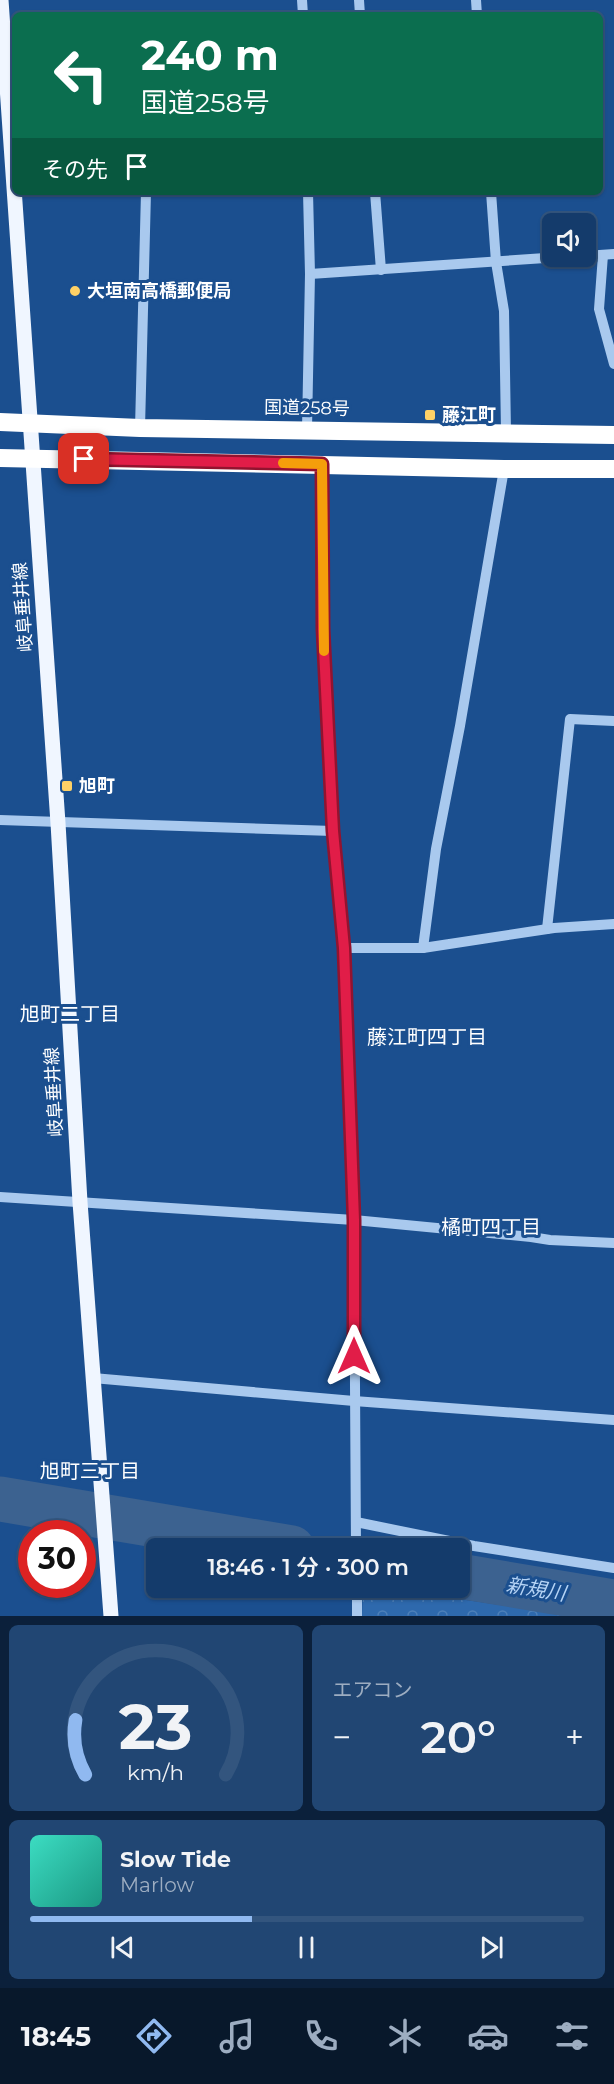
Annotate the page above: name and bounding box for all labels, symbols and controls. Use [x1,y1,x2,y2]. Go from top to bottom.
text: 240 m [141,29,279,81]
icon: left [42,36,120,114]
text: 国道258号 [141,86,270,119]
icon: arrive [120,150,153,183]
text: その先 [42,156,108,183]
map controls [542,213,596,267]
button: sound [542,213,596,267]
place label: 大垣南高橋郵便局 [87,280,231,302]
marker: 大垣南高橋郵便局 [68,284,82,298]
street label: 国道258号 [264,396,350,420]
place label: 藤江町 [442,404,496,426]
marker: 藤江町 [423,408,437,422]
pin [58,433,109,484]
icon: arrive [67,442,100,475]
street label: 岐阜垂井線 [9,561,37,653]
place label: 旭町 [79,775,115,797]
marker: 旭町 [60,779,74,793]
district label: 旭町二丁目 [20,1002,120,1026]
district label: 藤江町四丁目 [367,1025,487,1049]
street label: 岐阜垂井線 [41,1046,67,1138]
district label: 橘町四丁目 [441,1215,541,1239]
position arrow [322,1324,386,1388]
district label: 旭町三丁目 [40,1459,140,1483]
speed limit sign: 30 [18,1520,96,1598]
text: 18:46 · 1 分 · 300 m [207,1554,409,1581]
water label: 新規川 [504,1572,569,1606]
text: エアコン [333,1678,413,1702]
text: 23 [119,1689,193,1765]
text: 20° [421,1709,496,1764]
text: − [333,1717,351,1757]
text: + [565,1717,584,1757]
text: km/h [127,1759,184,1785]
text: Slow Tide [120,1846,231,1873]
text: Marlow [120,1873,194,1897]
icon: previous [106,1931,139,1964]
icon: pause [290,1931,323,1964]
icon: next [475,1931,508,1964]
icon: directions [133,2015,175,2057]
icon: music [216,2015,258,2057]
icon: phone [300,2015,342,2057]
icon: climate [384,2015,426,2057]
icon: car [467,2015,509,2057]
icon: filters [551,2015,593,2057]
text: 18:45 [21,2020,91,2053]

